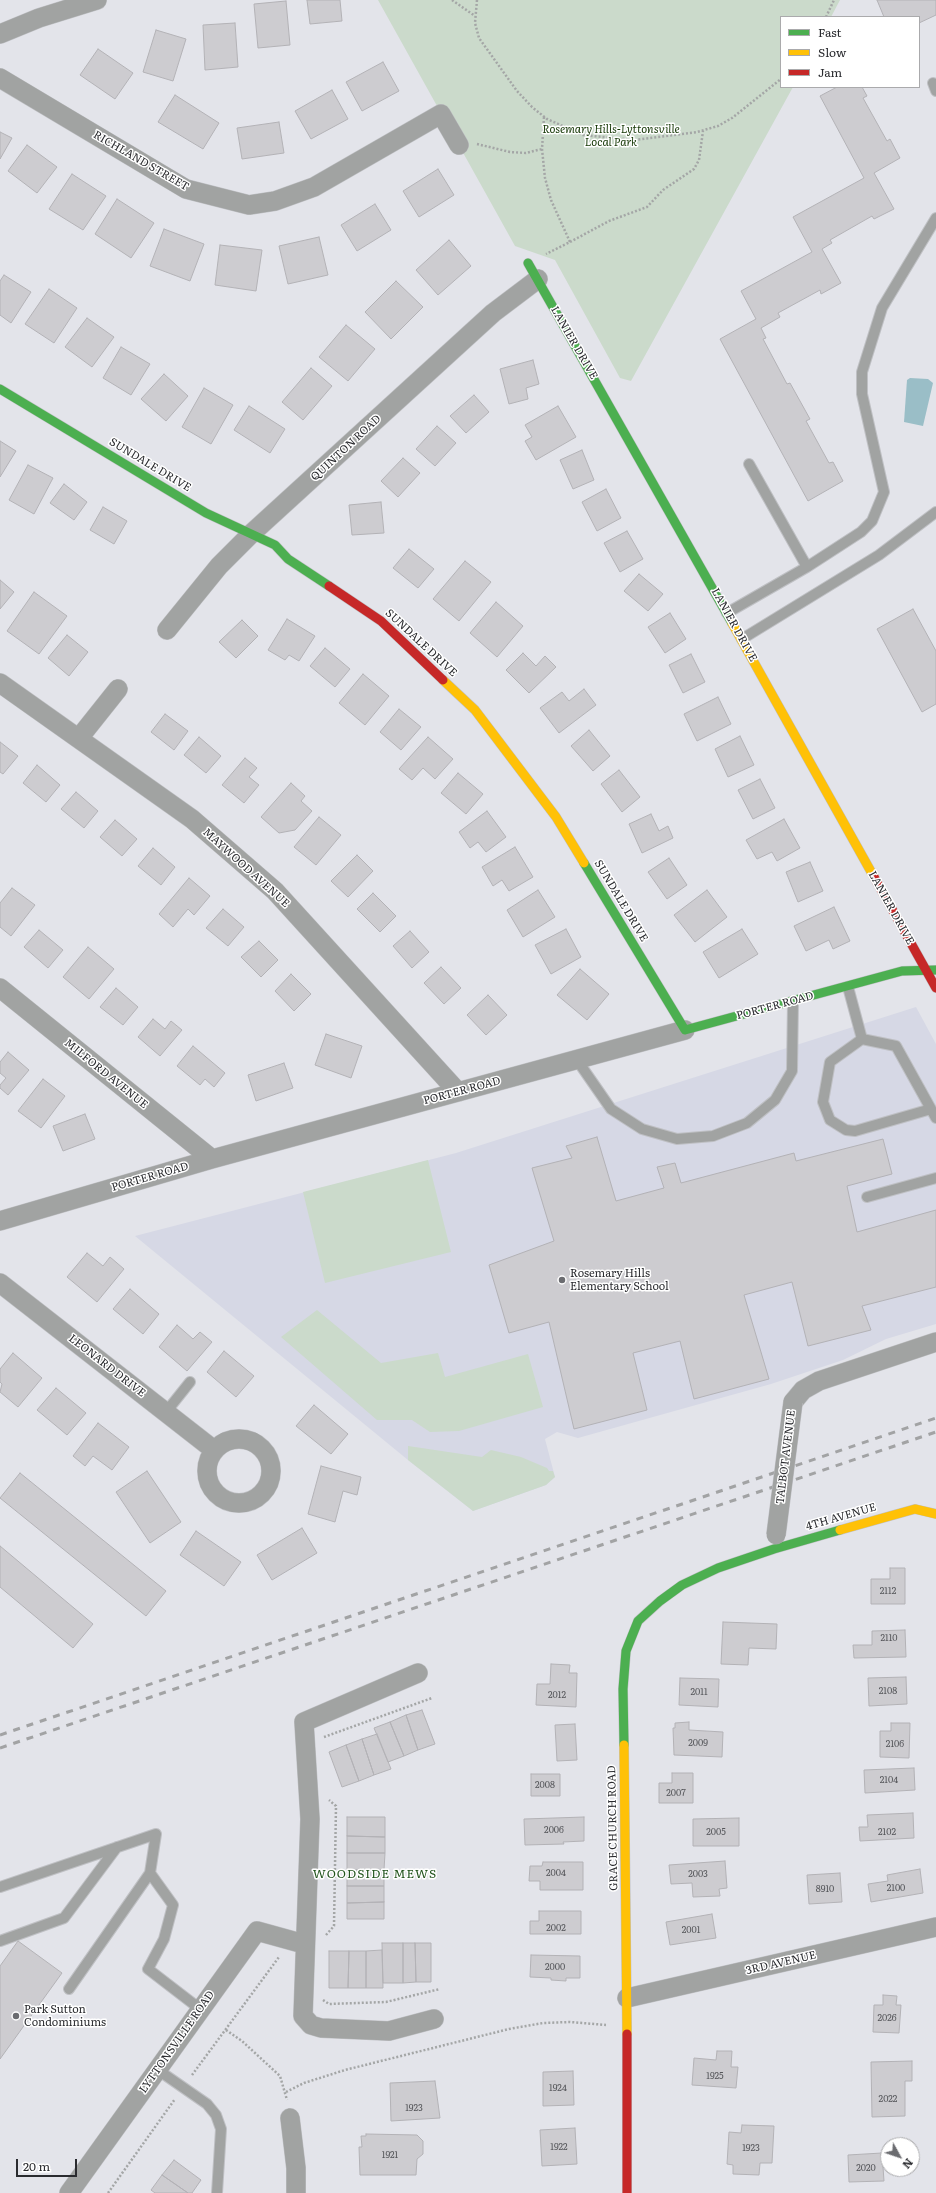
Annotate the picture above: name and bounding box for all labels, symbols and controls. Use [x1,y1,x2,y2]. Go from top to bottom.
legend [780,16,920,88]
text: Fast [818,23,841,41]
text: Slow [818,43,846,61]
text: Jam [818,63,842,81]
park label: Rosemary Hills-Lyttonsville Local Park [542,123,680,149]
street label: RICHLAND STREET [91,128,191,194]
street label: LANIER DRIVE [548,304,600,382]
street label: QUINTON ROAD [308,412,384,484]
street label: SUNDALE DRIVE [107,435,193,495]
street label: LANIER DRIVE [708,586,760,664]
street label: SUNDALE DRIVE [383,607,459,679]
street label: MAYWOOD AVENUE [200,826,292,910]
street label: SUNDALE DRIVE [591,858,651,944]
street label: LANIER DRIVE [865,869,917,947]
street label: PORTER ROAD [735,989,815,1023]
street label: MILFORD AVENUE [62,1036,150,1112]
street label: PORTER ROAD [422,1074,502,1108]
street label: PORTER ROAD [110,1160,190,1194]
place label: Rosemary Hills Elementary School [570,1267,669,1293]
marker: Rosemary Hills Elementary School [557,1275,567,1285]
street label: LEONARD DRIVE [66,1332,148,1400]
street label: TALBOT AVENUE [774,1409,798,1505]
street label: 4TH AVENUE [804,1501,878,1533]
house number: 2112 [880,1586,896,1596]
house number: 2110 [880,1633,898,1643]
house number: 2108 [879,1686,897,1696]
house number: 2011 [690,1687,708,1697]
house number: 2012 [548,1690,566,1700]
house number: 2009 [688,1738,708,1748]
house number: 2106 [886,1739,904,1749]
street label: GRACE CHURCH ROAD [605,1765,621,1891]
house number: 2104 [880,1775,898,1785]
house number: 2008 [535,1780,555,1790]
house number: 2007 [666,1788,686,1798]
house number: 2006 [544,1825,564,1835]
house number: 2005 [706,1827,726,1837]
house number: 2102 [878,1827,896,1837]
district label: WOODSIDE MEWS [313,1867,437,1881]
house number: 2004 [546,1868,566,1878]
house number: 2003 [688,1869,708,1879]
house number: 2100 [887,1883,905,1893]
house number: 8910 [816,1884,834,1894]
house number: 2002 [546,1923,566,1933]
house number: 2001 [682,1925,700,1935]
street label: 3RD AVENUE [745,1949,817,1977]
house number: 2000 [545,1962,565,1972]
street label: LYTTONSVILLE ROAD [137,1988,217,2096]
place label: Park Sutton Condominiums [24,2003,106,2029]
marker: Park Sutton Condominiums [11,2011,21,2021]
house number: 2026 [877,2013,897,2023]
house number: 1925 [706,2071,724,2081]
house number: 1924 [549,2083,567,2093]
house number: 2022 [879,2094,897,2104]
house number: 1923 [405,2103,423,2113]
north arrow [880,2137,920,2177]
house number: 1922 [550,2142,568,2152]
house number: 1923 [742,2143,760,2153]
house number: 1921 [382,2150,398,2160]
scale bar [18,2151,79,2177]
text: N [899,2155,918,2173]
text: 20 m [23,2157,50,2175]
house number: 2020 [856,2163,876,2173]

